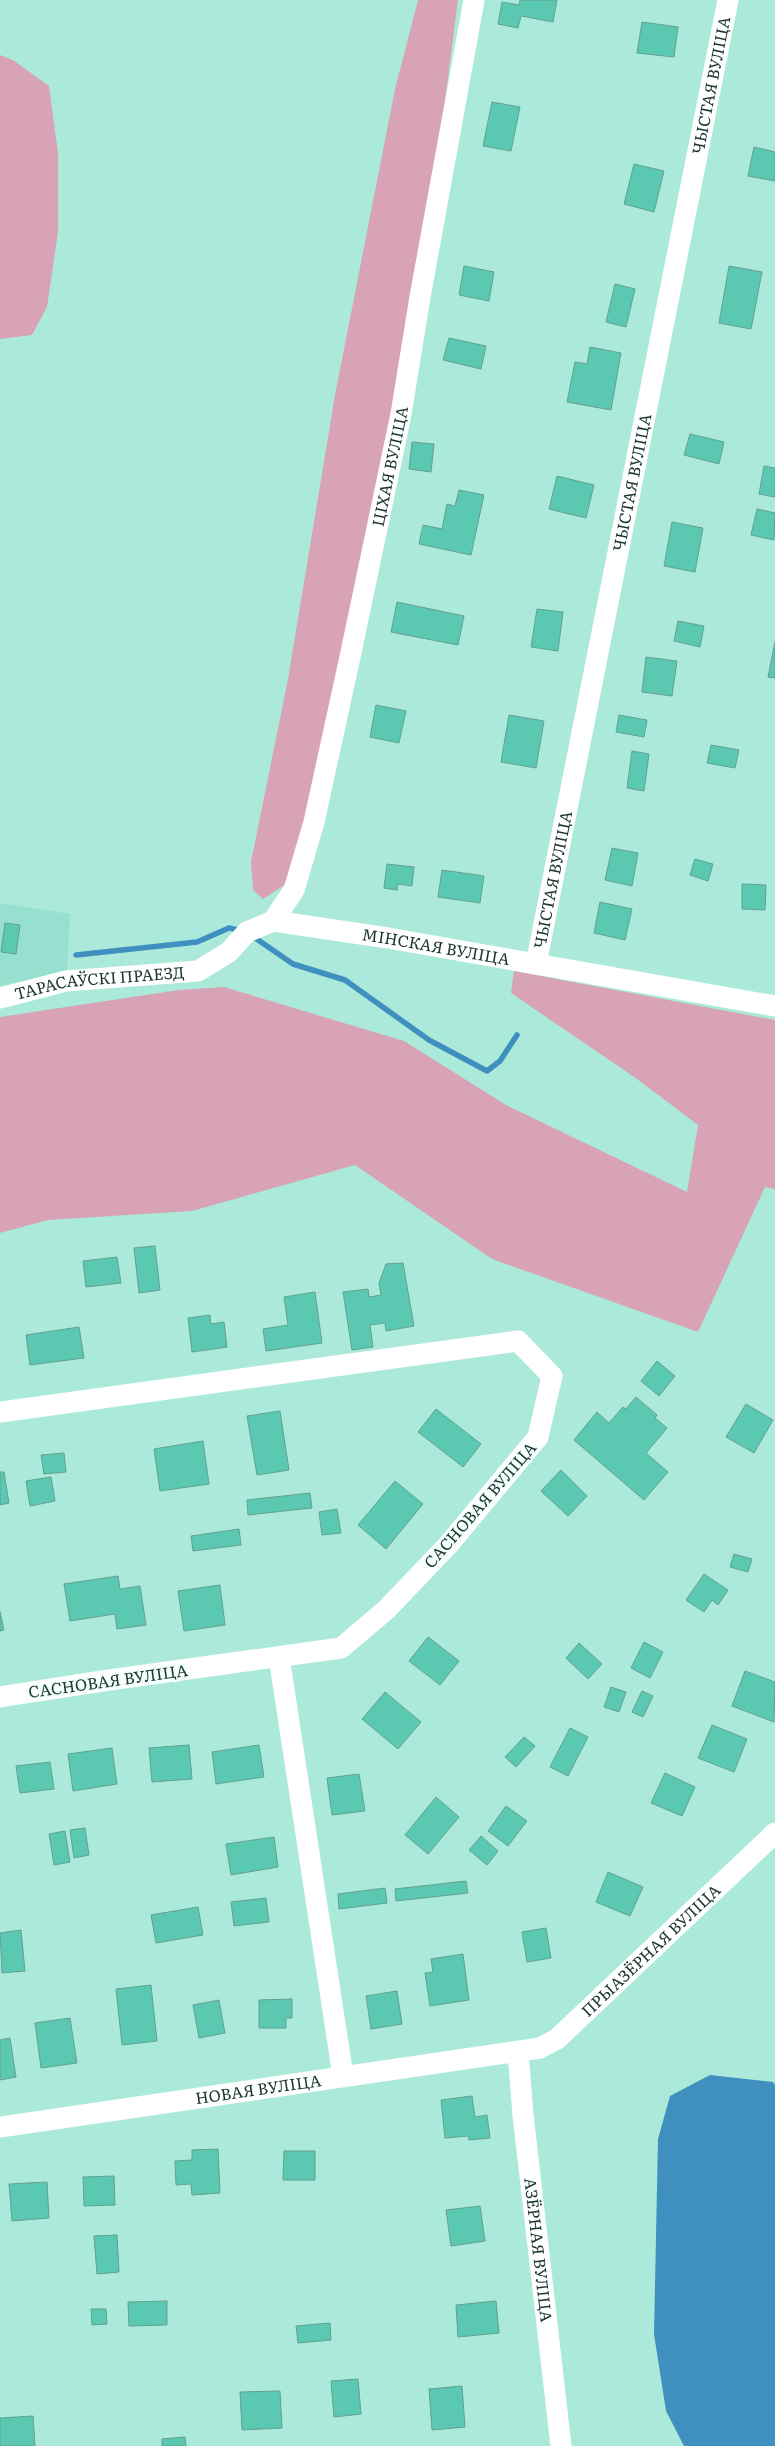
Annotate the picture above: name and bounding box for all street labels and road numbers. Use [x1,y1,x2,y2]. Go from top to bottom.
street label: ЧЫСТАЯ ВУЛІЦА [685,14,736,156]
street label: ЦІХАЯ ВУЛІЦА [365,404,413,529]
street label: ЧЫСТАЯ ВУЛІЦА [605,411,656,553]
street label: ЧЫСТАЯ ВУЛІЦА [526,808,577,951]
street label: МІНСКАЯ ВУЛІЦА [361,921,512,970]
street label: ТАРАСАЎСКІ ПРАЕЗД [12,959,185,1005]
street label: САСНОВАЯ ВУЛІЦА [418,1436,541,1573]
street label: САСНОВАЯ ВУЛІЦА [27,1657,189,1703]
street label: ПРЫАЗЁРНАЯ ВУЛІЦА [575,1878,725,2022]
street label: НОВАЯ ВУЛІЦА [193,2067,323,2109]
street label: АЗЁРНАЯ ВУЛІЦА [519,2176,560,2324]

